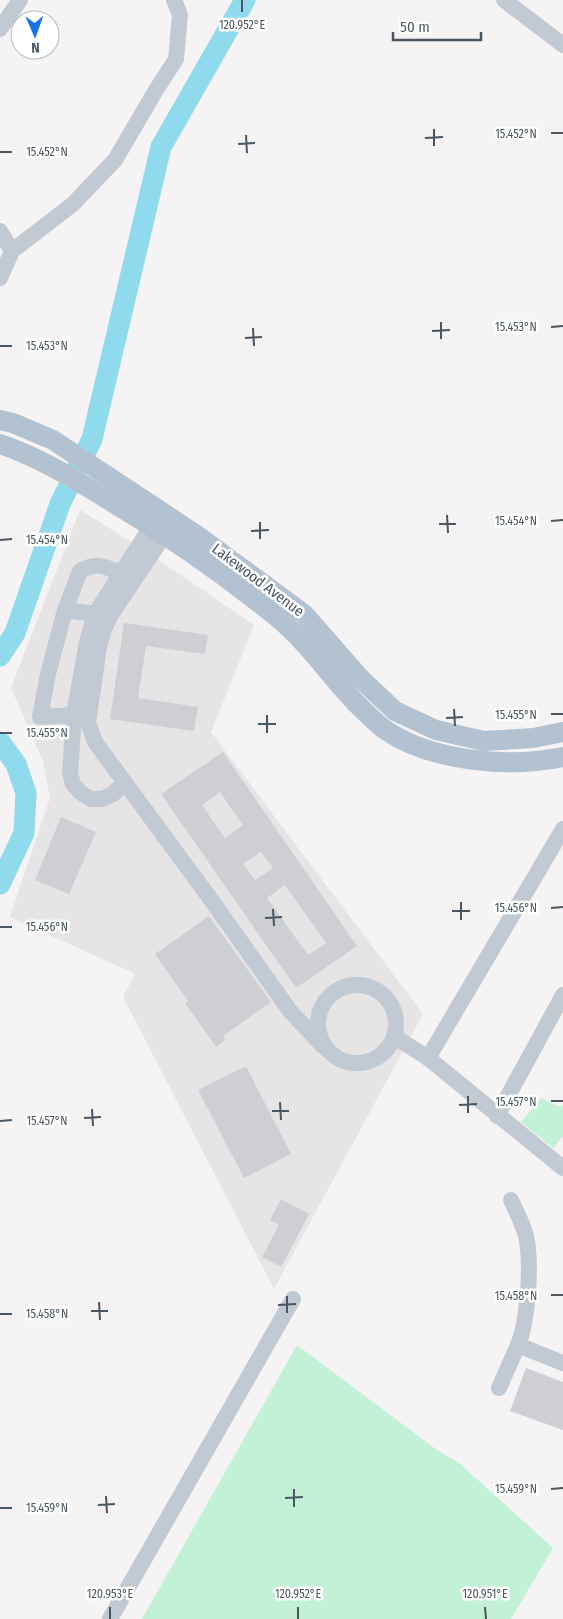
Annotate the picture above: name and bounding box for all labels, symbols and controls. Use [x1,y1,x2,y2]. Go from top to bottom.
north arrow [10,10,60,60]
scale bar [393,10,480,42]
text: 120.952°E [219,18,265,32]
text: 50 m [400,18,430,36]
text: N [31,39,40,56]
text: 15.452°N [495,127,537,141]
text: 15.452°N [26,145,68,159]
text: 15.453°N [495,320,537,334]
text: 15.453°N [26,339,68,353]
text: 15.454°N [495,514,537,528]
text: 15.454°N [26,533,68,547]
street label: Lakewood Avenue [208,540,308,620]
text: 15.455°N [495,708,537,722]
text: 15.455°N [26,726,68,740]
text: 15.456°N [495,901,537,915]
text: 15.456°N [26,920,68,934]
text: 15.457°N [495,1095,537,1109]
text: 15.457°N [26,1114,68,1128]
text: 15.458°N [495,1289,537,1303]
text: 15.458°N [26,1307,68,1321]
text: 15.459°N [495,1482,537,1496]
text: 15.459°N [26,1501,68,1515]
text: 120.953°E [87,1587,134,1601]
text: 120.952°E [275,1587,321,1601]
text: 120.951°E [462,1587,508,1601]

